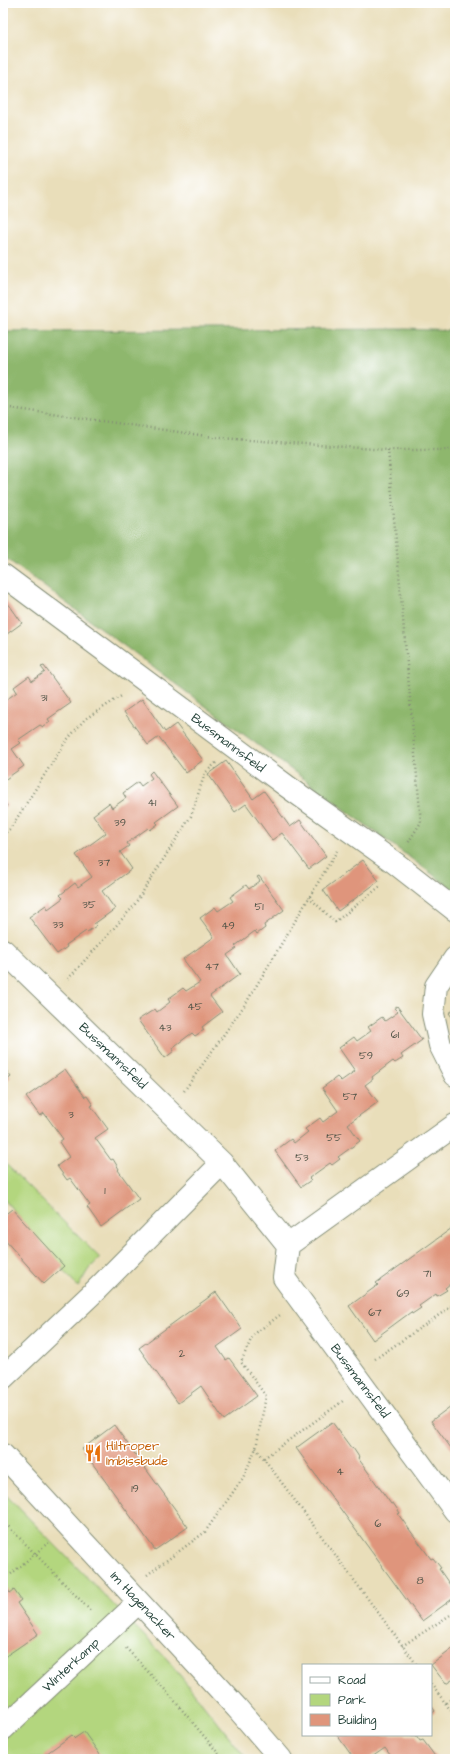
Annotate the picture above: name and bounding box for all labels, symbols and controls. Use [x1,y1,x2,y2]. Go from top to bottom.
house number: 31 [40,690,48,705]
street label: Bussmannsfeld [187,709,269,777]
house number: 41 [148,795,157,810]
house number: 39 [114,815,126,830]
house number: 37 [98,855,110,870]
house number: 35 [82,897,96,912]
house number: 51 [254,899,264,914]
house number: 33 [52,917,64,932]
house number: 49 [221,918,235,933]
house number: 47 [205,959,219,974]
house number: 45 [187,999,203,1014]
street label: Bussmannsfeld [75,1019,151,1093]
house number: 43 [158,1020,172,1035]
house number: 61 [391,1027,400,1042]
house number: 59 [359,1048,373,1063]
house number: 57 [343,1089,358,1104]
house number: 3 [68,1107,74,1122]
house number: 55 [326,1130,342,1145]
house number: 53 [295,1150,309,1165]
house number: 1 [104,1183,106,1198]
house number: 71 [423,1266,432,1281]
house number: 69 [396,1286,410,1301]
house number: 67 [368,1305,382,1320]
street label: Bussmannsfeld [326,1340,394,1422]
house number: 2 [179,1346,186,1361]
place label: Hiltroper Imbissbude [106,1437,168,1470]
restaurant icon: Hiltroper Imbissbude [83,1443,103,1463]
house number: 4 [336,1464,344,1479]
house number: 19 [131,1481,139,1496]
house number: 6 [375,1516,382,1531]
street label: Im Hagenacker [105,1567,180,1645]
house number: 8 [416,1573,424,1588]
street label: Winterkamp [38,1634,104,1696]
legend [302,1664,432,1736]
text: Road [338,1672,366,1689]
text: Park [338,1692,366,1709]
text: Building [338,1712,376,1730]

